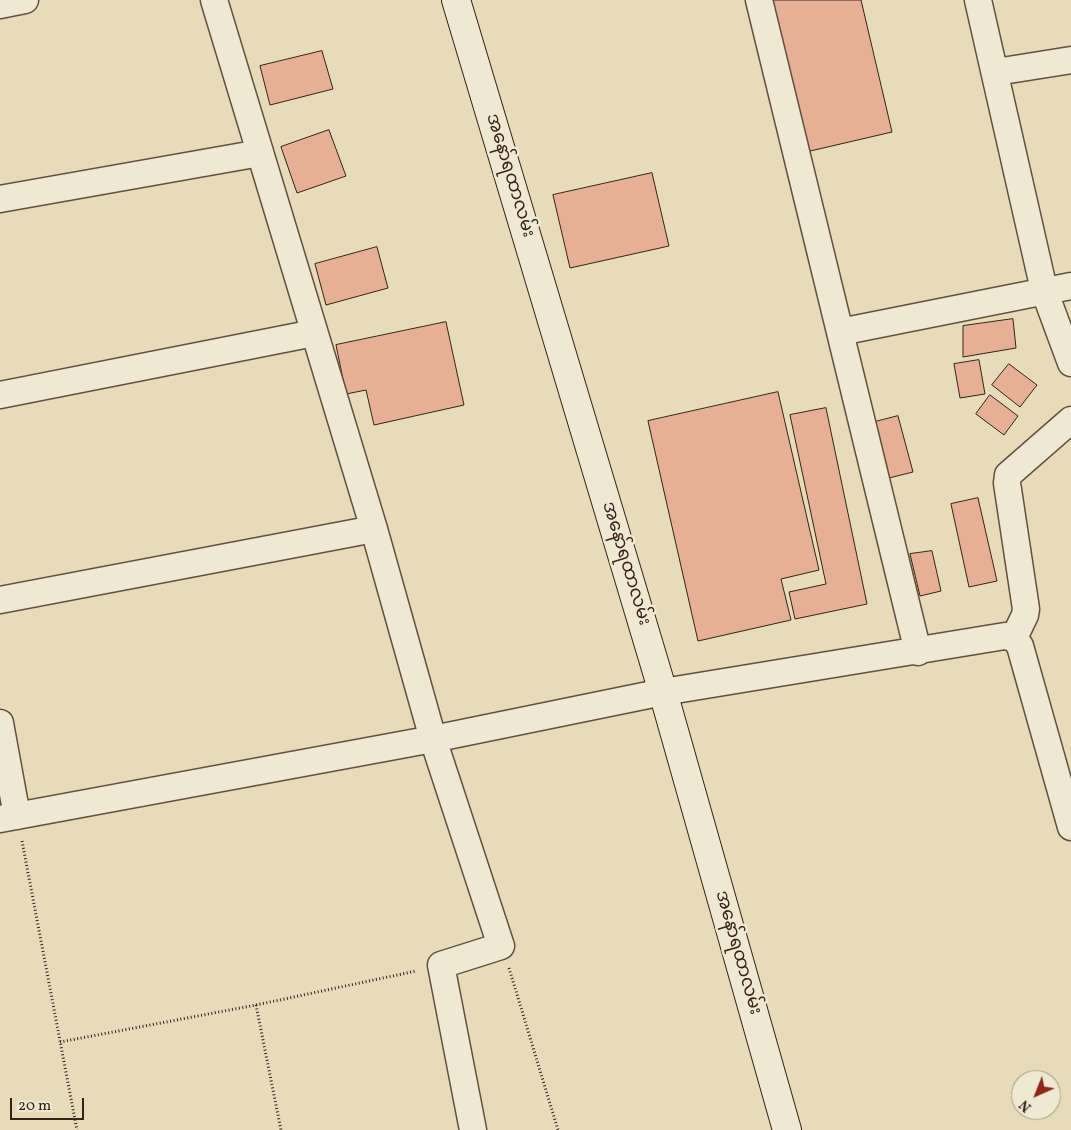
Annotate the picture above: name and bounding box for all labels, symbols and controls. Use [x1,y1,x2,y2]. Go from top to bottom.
street label: အနော်ရထာလမ်း [480,111,538,241]
street label: အနော်ရထာလမ်း [596,499,654,629]
street label: အနော်ရထာလမ်း [709,888,765,1018]
north arrow [1011,1070,1061,1120]
scale bar [12,1088,86,1120]
text: N [1016,1095,1036,1116]
text: 20 m [18,1096,51,1117]

